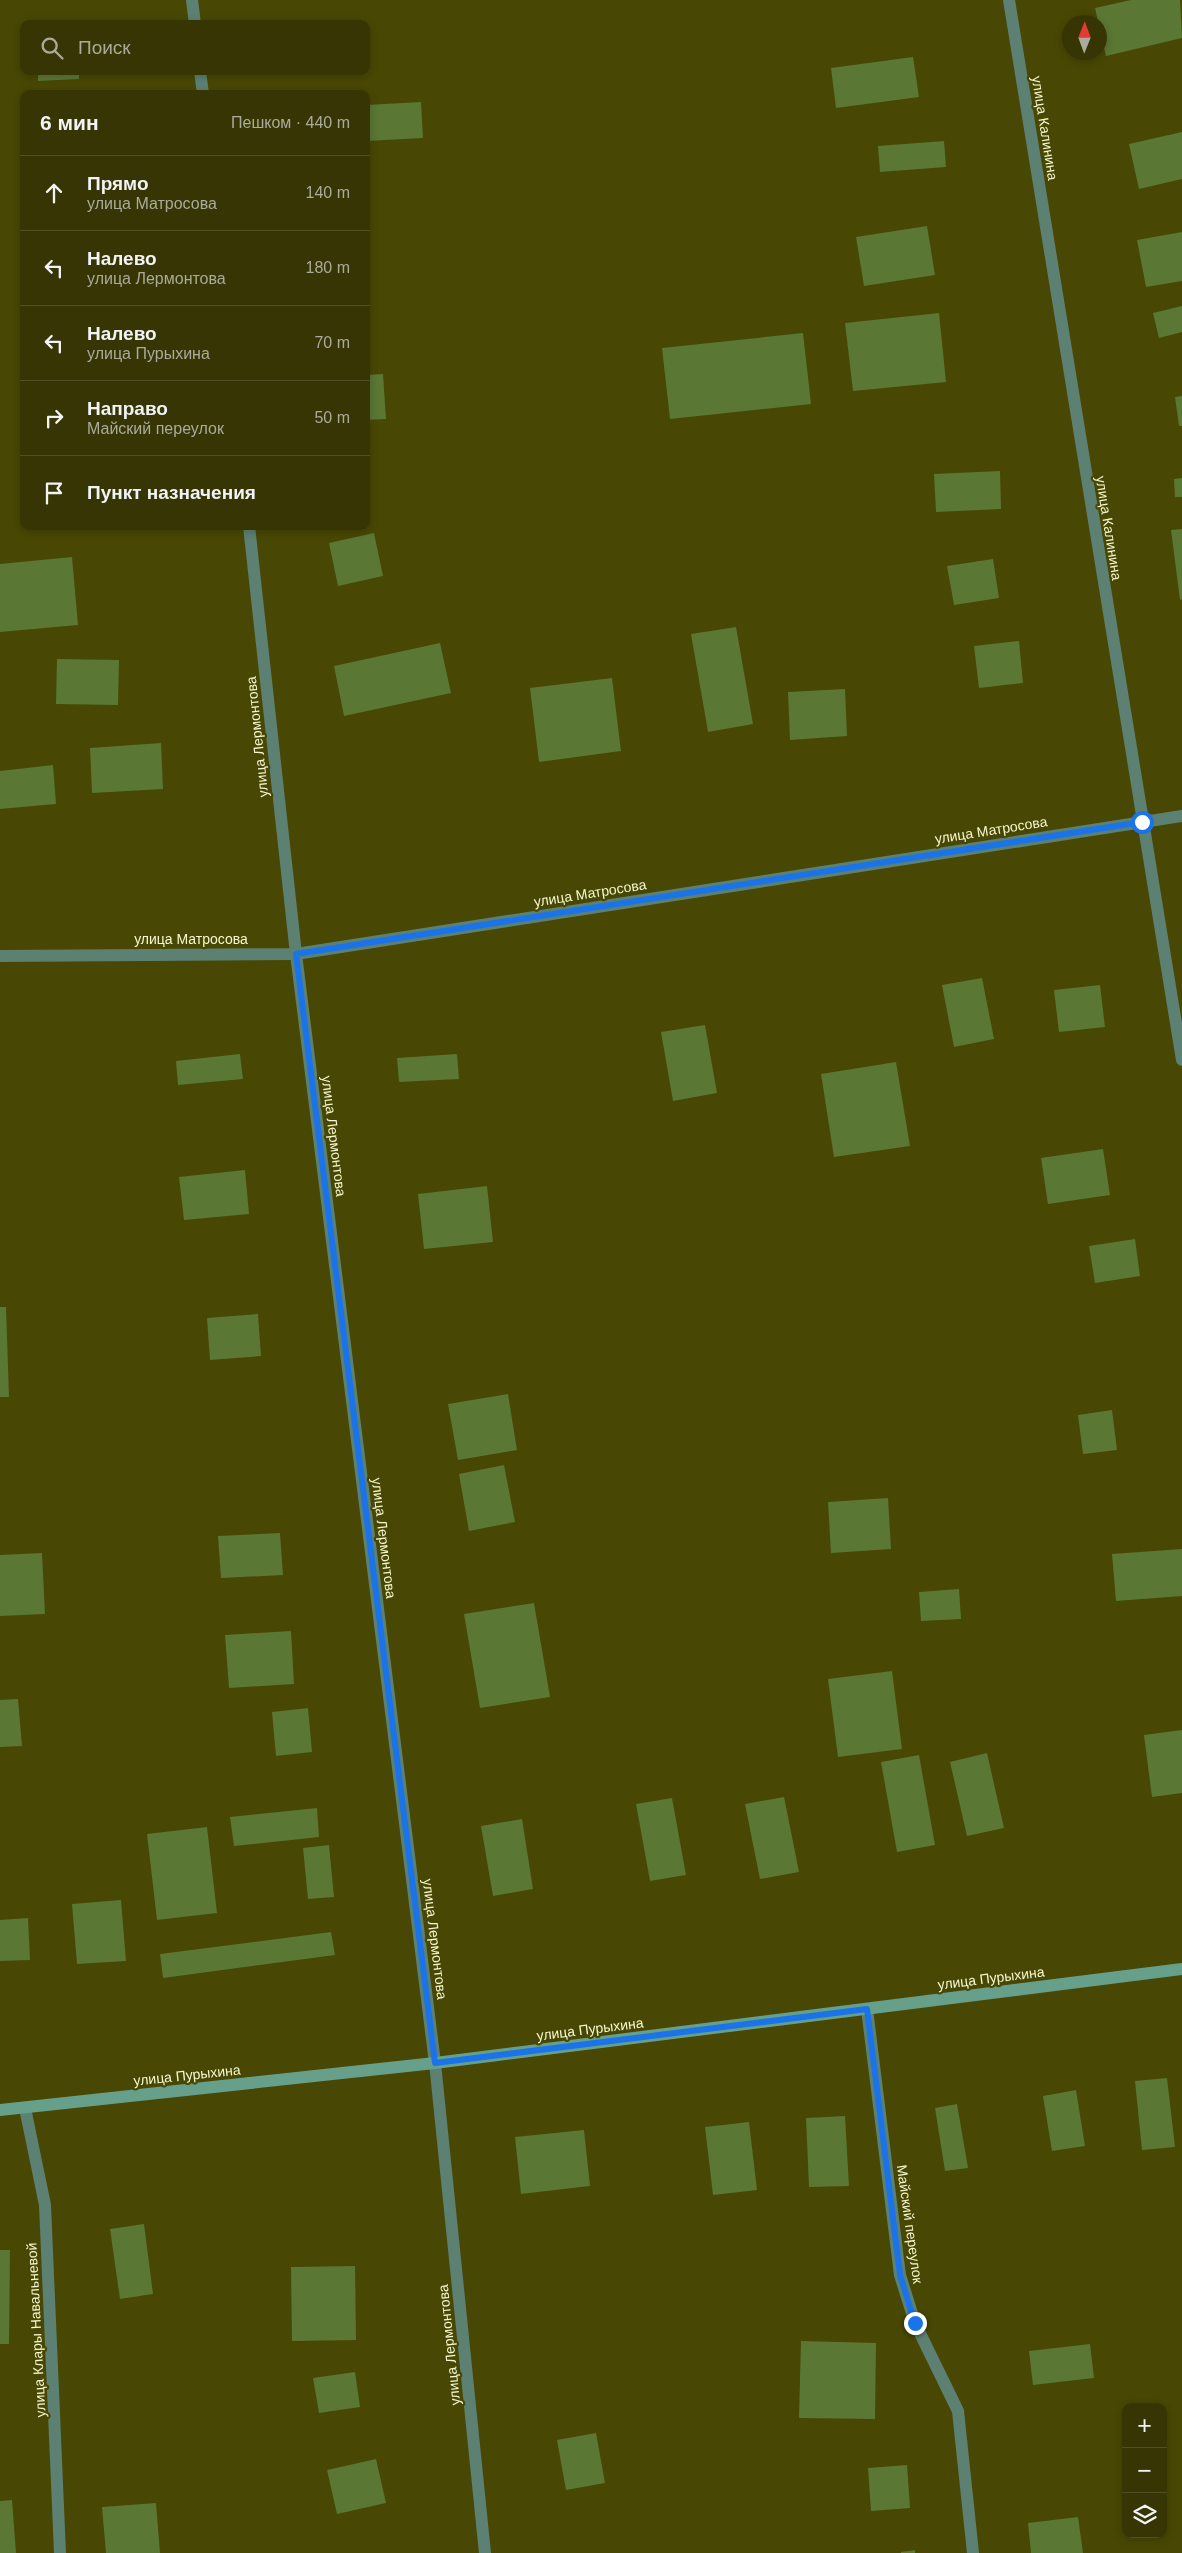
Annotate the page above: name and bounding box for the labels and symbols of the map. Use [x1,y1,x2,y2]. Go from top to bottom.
north arrow [1062,15,1107,60]
street label: улица Калинина [1029,75,1061,181]
street label: улица Калинина [1093,475,1125,581]
street label: улица Лермонтова [243,676,271,798]
route start [1131,811,1154,834]
street label: улица Матросова [934,813,1049,847]
street label: улица Матросова [533,876,648,910]
street label: улица Матросова [134,931,248,947]
street label: улица Лермонтова [319,1075,349,1197]
street label: улица Лермонтова [369,1477,399,1599]
street label: улица Лермонтова [420,1878,450,2000]
street label: улица Пурыхина [937,1963,1046,1992]
street label: улица Пурыхина [536,2014,645,2043]
street label: улица Пурыхина [133,2061,241,2089]
street label: Майский переулок [894,2164,926,2285]
street label: улица Клары Навальневой [23,2242,49,2418]
street label: улица Лермонтова [435,2284,463,2406]
route end [904,2312,927,2335]

